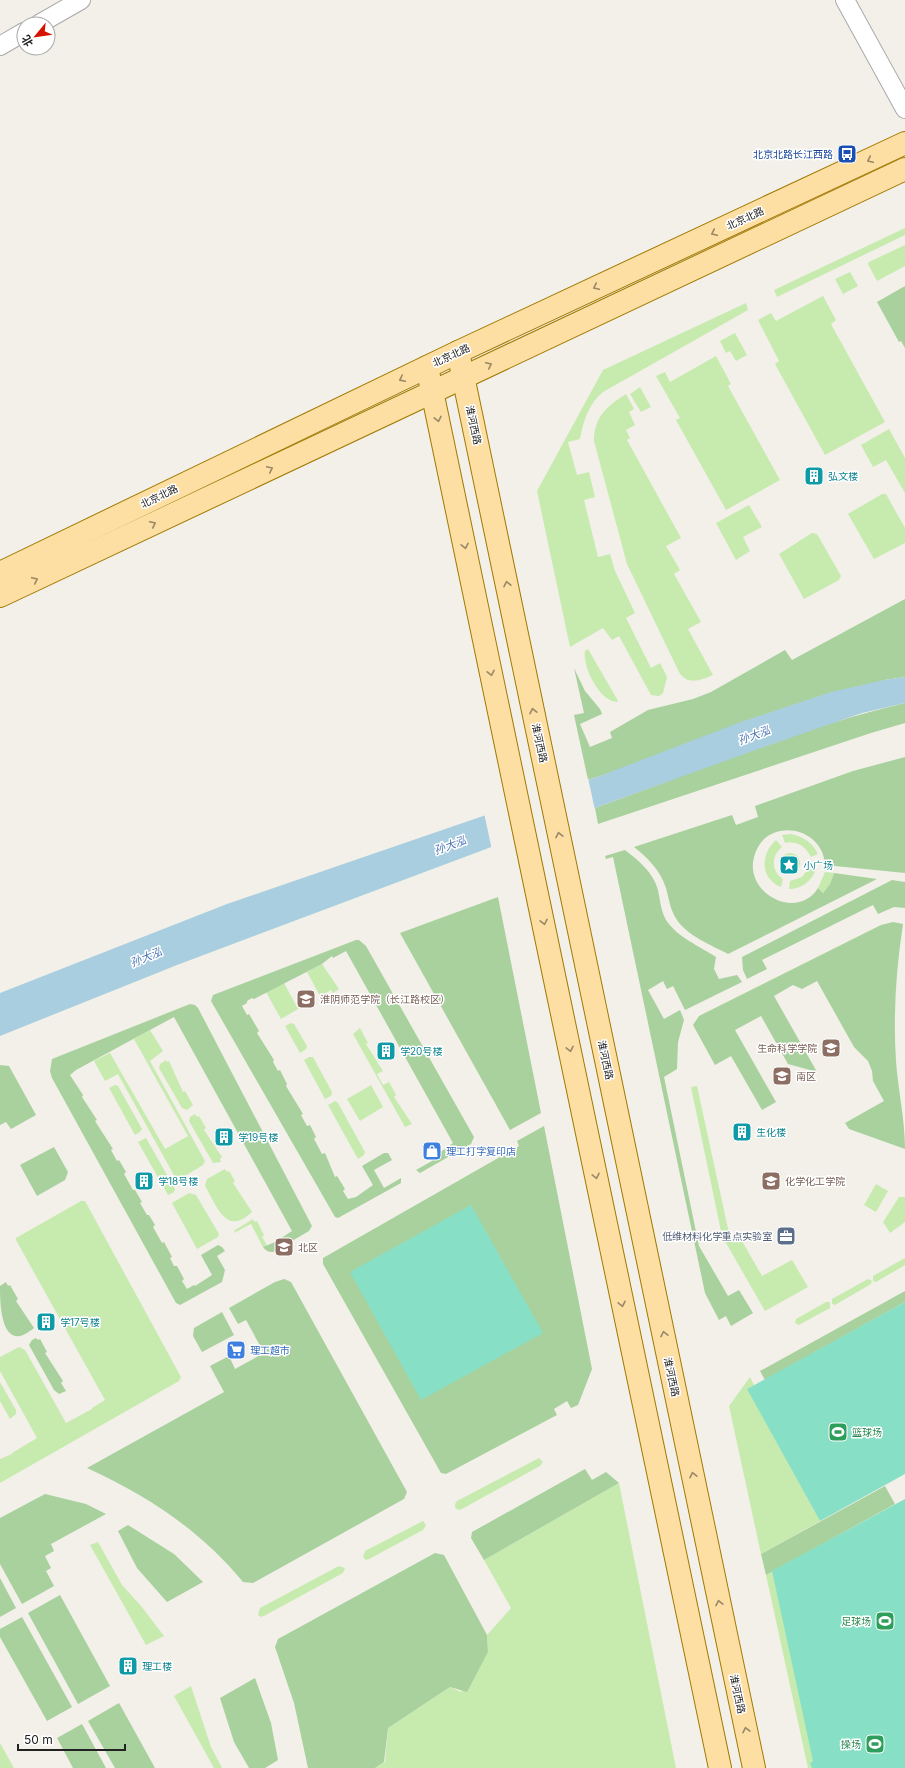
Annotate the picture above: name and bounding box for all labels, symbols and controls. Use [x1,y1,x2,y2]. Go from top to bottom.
north arrow [16,16,56,56]
text: 北 [18,33,36,49]
bus stop icon: 北京北路长江西路 [836,143,858,165]
place label: 北京北路长江西路 [753,148,833,160]
one-way arrow [866,155,874,163]
street label: 北京北路 [724,204,766,232]
one-way arrow [710,228,717,236]
one-way arrow [593,283,600,291]
street label: 北京北路 [430,341,472,369]
one-way arrow [485,362,493,370]
one-way arrow [399,374,407,382]
street label: 淮河西路 [464,404,484,446]
one-way arrow [433,415,442,422]
building icon: 弘文楼 [803,465,825,487]
one-way arrow [266,466,274,474]
place label: 弘文楼 [828,470,858,482]
street label: 北京北路 [138,482,180,510]
one-way arrow [148,521,156,529]
one-way arrow [460,543,468,549]
one-way arrow [31,577,39,585]
one-way arrow [503,581,511,587]
one-way arrow [487,670,495,676]
one-way arrow [530,708,538,714]
street label: 淮河西路 [530,722,550,764]
water label: 孙大泓 [736,723,772,747]
one-way arrow [556,831,564,838]
water label: 孙大泓 [432,833,468,857]
place icon: 小广场 [778,854,800,876]
place label: 小广场 [803,859,833,871]
one-way arrow [540,918,548,925]
water label: 孙大泓 [128,944,164,970]
school or university icon: 淮阴师范学院（长江路校区） [295,988,317,1010]
place label: 淮阴师范学院（长江路校区） [320,993,450,1005]
school or university icon: 生命科学学院 [820,1037,842,1059]
street label: 淮河西路 [596,1039,616,1081]
building icon: 学20号楼 [375,1040,397,1062]
place label: 生命科学学院 [757,1042,817,1054]
place label: 学20号楼 [400,1045,442,1057]
one-way arrow [566,1046,574,1052]
school or university icon: 南区 [771,1065,793,1087]
place label: 南区 [796,1070,816,1082]
building icon: 生化楼 [731,1121,753,1143]
building icon: 学19号楼 [213,1126,235,1148]
place label: 生化楼 [756,1126,786,1138]
place label: 学19号楼 [238,1131,278,1143]
shop icon: 理工打字复印店 [421,1140,443,1162]
place label: 理工打字复印店 [446,1145,516,1157]
building icon: 学18号楼 [133,1170,155,1192]
school or university icon: 化学化工学院 [760,1170,782,1192]
one-way arrow [592,1173,600,1179]
place label: 学18号楼 [158,1175,198,1187]
place label: 化学化工学院 [785,1175,845,1187]
office icon: 低维材料化学重点实验室 [775,1225,797,1247]
place label: 低维材料化学重点实验室 [662,1230,772,1242]
school or university icon: 北区 [273,1236,295,1258]
place label: 北区 [298,1241,318,1253]
one-way arrow [618,1300,626,1307]
building icon: 学17号楼 [35,1311,57,1333]
place label: 学17号楼 [60,1316,100,1328]
one-way arrow [660,1331,668,1337]
supermarket icon: 理工超市 [225,1339,247,1361]
place label: 理工超市 [250,1344,290,1356]
street label: 淮河西路 [662,1356,682,1398]
sports icon: 篮球场 [827,1421,849,1443]
place label: 篮球场 [852,1426,882,1438]
one-way arrow [689,1472,697,1478]
one-way arrow [716,1599,724,1606]
sports icon: 足球场 [874,1610,896,1632]
place label: 足球场 [841,1615,871,1627]
building icon: 理工楼 [117,1655,139,1677]
place label: 理工楼 [142,1660,172,1672]
street label: 淮河西路 [728,1673,748,1715]
scale bar [18,1726,125,1752]
one-way arrow [742,1727,750,1733]
text: 50 m [24,1732,53,1747]
sports icon: 操场 [864,1733,886,1755]
place label: 操场 [841,1738,861,1750]

